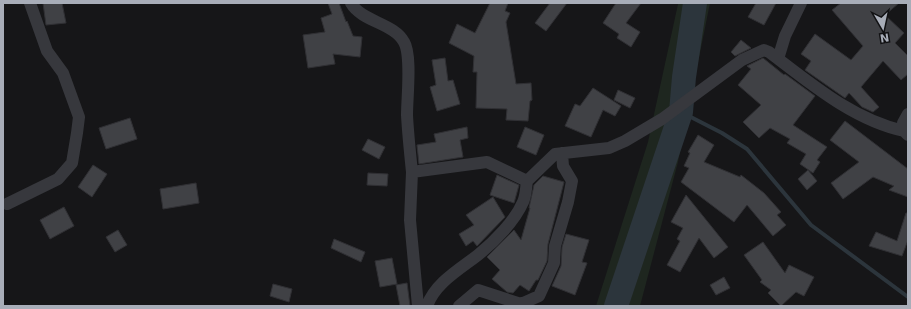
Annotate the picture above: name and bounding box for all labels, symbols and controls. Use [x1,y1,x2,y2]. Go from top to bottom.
north arrow [863,8,903,48]
text: N [879,30,890,45]

